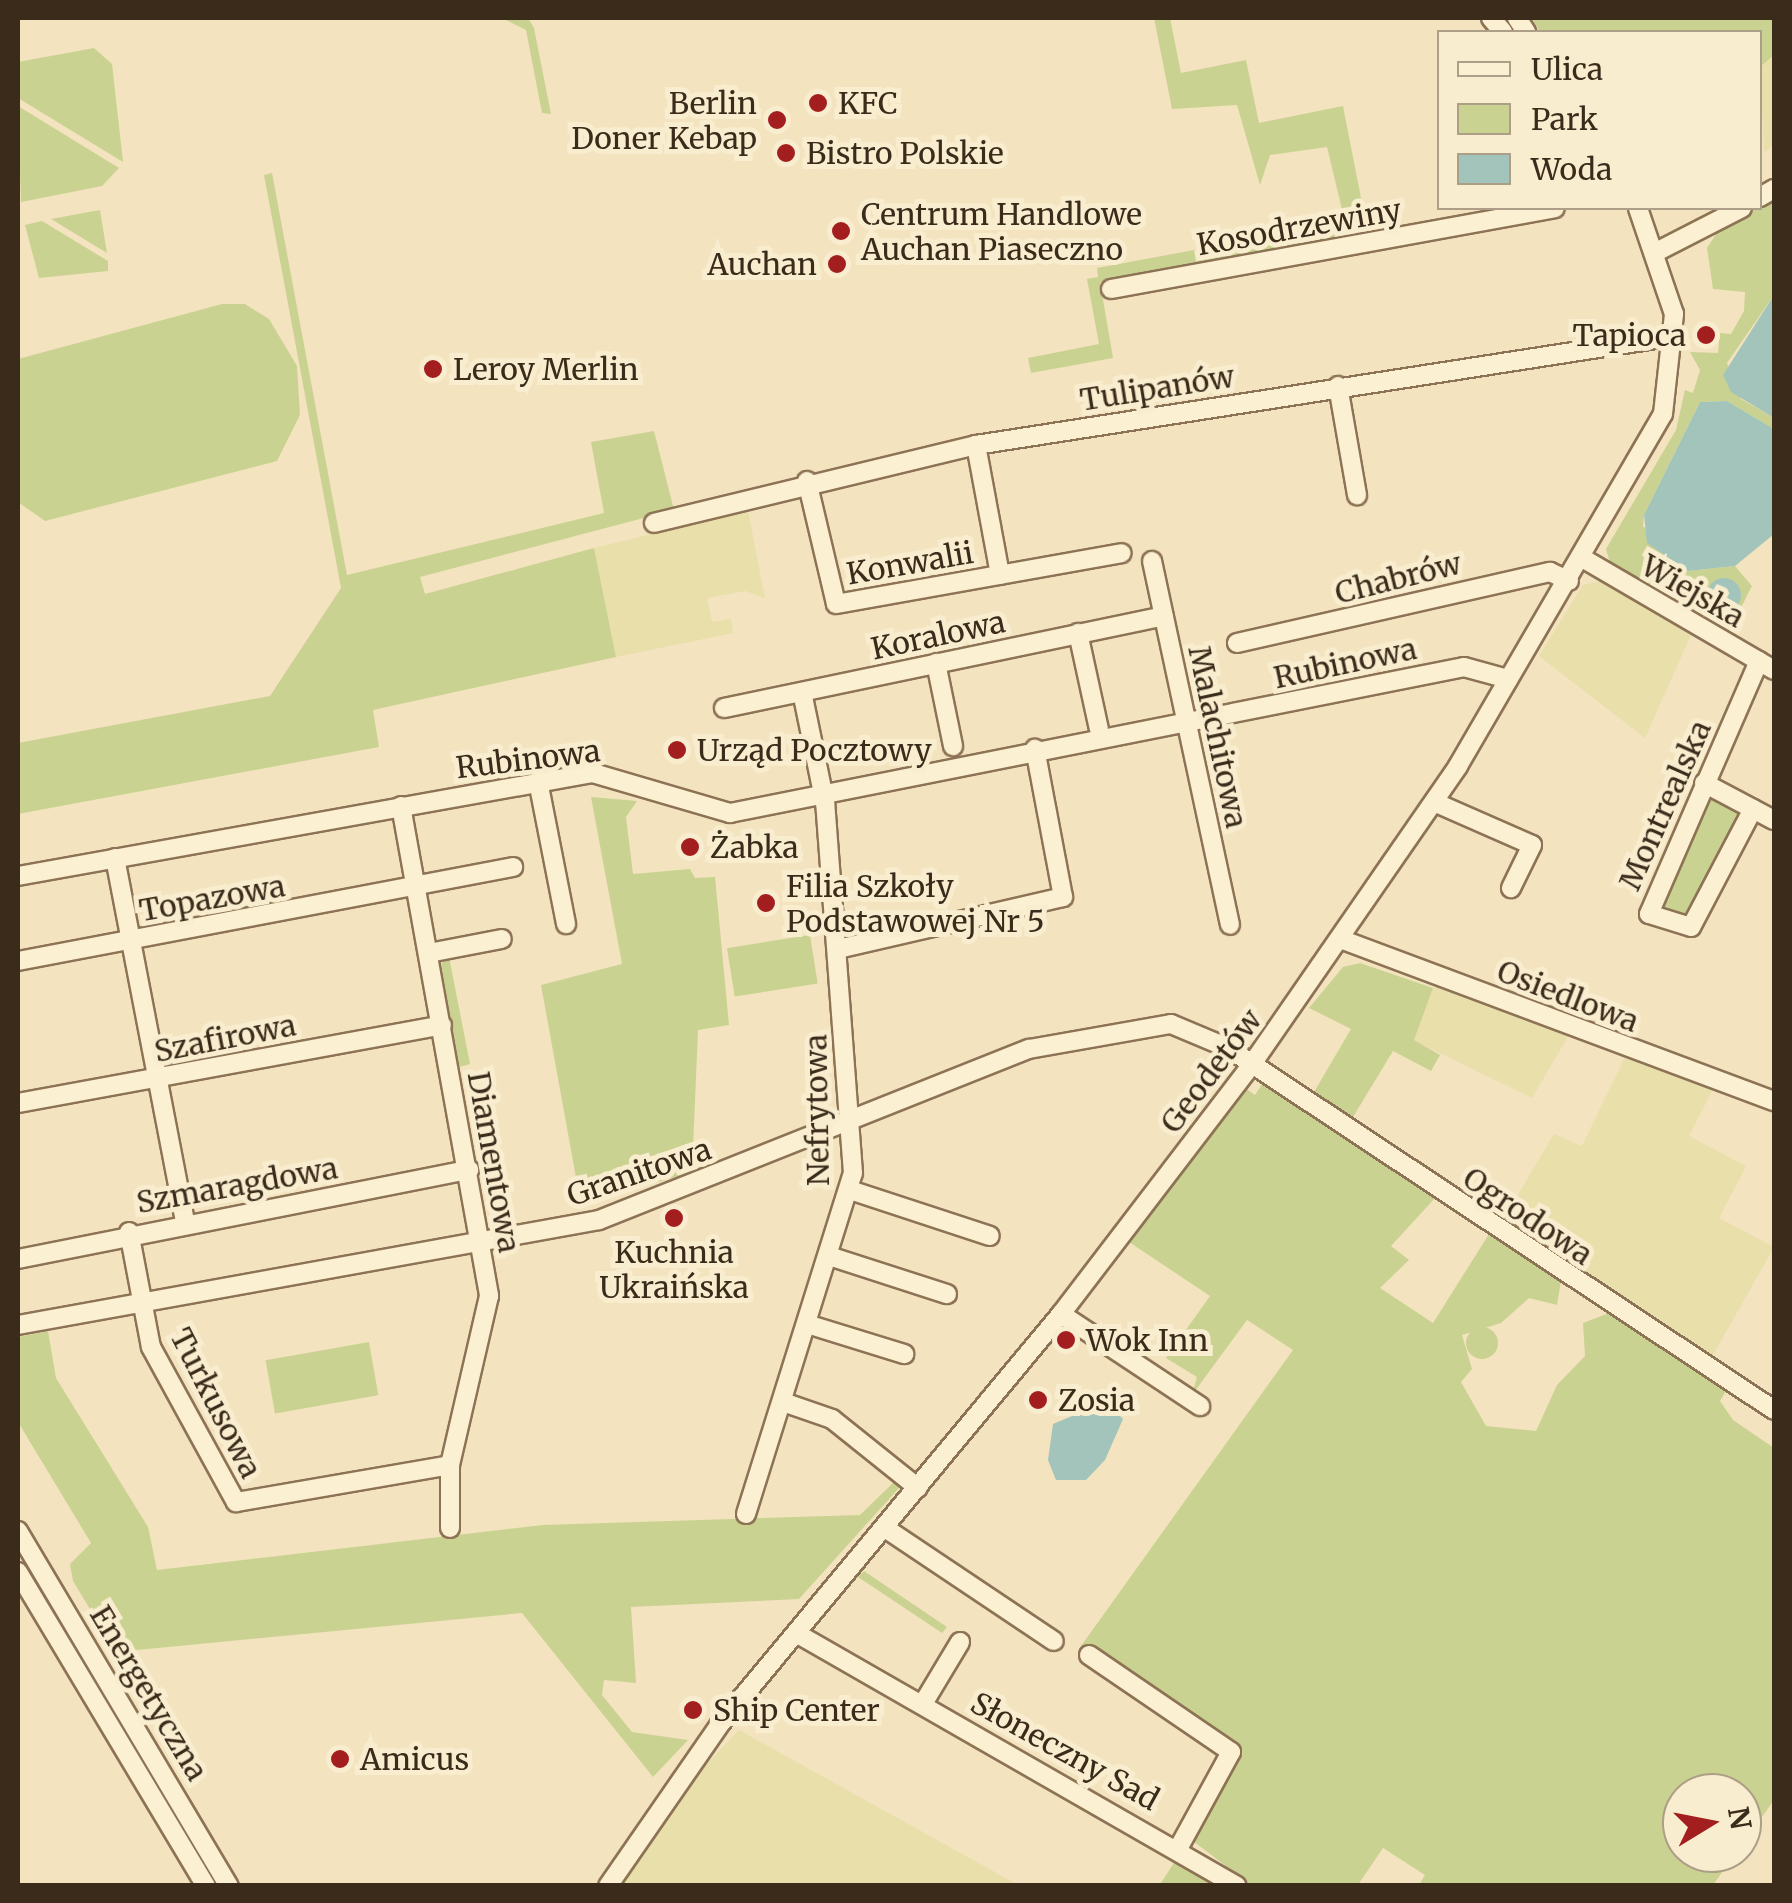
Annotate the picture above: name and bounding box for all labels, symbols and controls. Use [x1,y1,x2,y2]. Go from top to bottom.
legend [1437,30,1762,210]
text: Ulica [1531,50,1603,88]
place label: Berlin Doner Kebap [571,85,757,156]
place label: KFC [838,85,898,121]
marker: KFC [807,92,829,114]
text: Park [1531,100,1598,138]
marker: Berlin Doner Kebap [766,109,788,131]
place label: Bistro Polskie [806,135,1004,171]
marker: Bistro Polskie [775,142,797,164]
text: Woda [1531,150,1612,188]
street label: Kosodrzewiny [1194,191,1404,263]
place label: Centrum Handlowe Auchan Piaseczno [861,196,1142,266]
marker: Centrum Handlowe Auchan Piaseczno [830,220,852,242]
place label: Auchan [707,246,817,282]
marker: Auchan [826,253,848,275]
place label: Tapioca [1573,317,1686,353]
marker: Tapioca [1695,324,1717,346]
place label: Leroy Merlin [453,351,639,387]
marker: Leroy Merlin [422,358,444,380]
street label: Tulipanów [1077,358,1237,418]
street label: Konwalii [844,534,976,592]
street label: Chabrów [1331,545,1465,611]
street label: Wiejska [1635,547,1751,635]
street label: Koralowa [868,603,1008,667]
street label: Rubinowa [1270,630,1420,696]
street label: Malachitowa [1181,643,1255,831]
street label: Montrealska [1612,715,1718,895]
street label: Rubinowa [454,732,602,786]
place label: Urząd Pocztowy [697,732,932,768]
marker: Urząd Pocztowy [666,739,688,761]
place label: Żabka [710,829,799,865]
marker: Żabka [679,836,701,858]
street label: Topazowa [136,867,288,929]
place label: Filia Szkoły Podstawowej Nr 5 [786,868,1045,938]
marker: Filia Szkoły Podstawowej Nr 5 [755,892,777,914]
street label: Osiedlowa [1492,953,1644,1039]
street label: Geodetów [1153,1002,1269,1140]
street label: Szafirowa [151,1007,299,1069]
street label: Nefrytowa [798,1034,836,1186]
street label: Diamentowa [460,1069,528,1255]
street label: Granitowa [562,1131,716,1213]
street label: Szmaragdowa [134,1150,340,1220]
street label: Ogrodowa [1457,1160,1599,1272]
marker: Kuchnia Ukraińska [663,1207,685,1229]
place label: Kuchnia Ukraińska [599,1234,749,1304]
street label: Turkusowa [163,1322,269,1484]
place label: Wok Inn [1086,1322,1208,1358]
marker: Wok Inn [1055,1329,1077,1351]
place label: Zosia [1058,1382,1135,1418]
marker: Zosia [1027,1389,1049,1411]
street label: Energetyczna [83,1599,215,1787]
street label: Słoneczny Sad [965,1684,1165,1818]
place label: Ship Center [713,1692,880,1728]
marker: Ship Center [682,1699,704,1721]
place label: Amicus [360,1741,469,1777]
marker: Amicus [329,1748,351,1770]
north arrow [1662,1773,1762,1873]
text: N [1720,1804,1759,1832]

